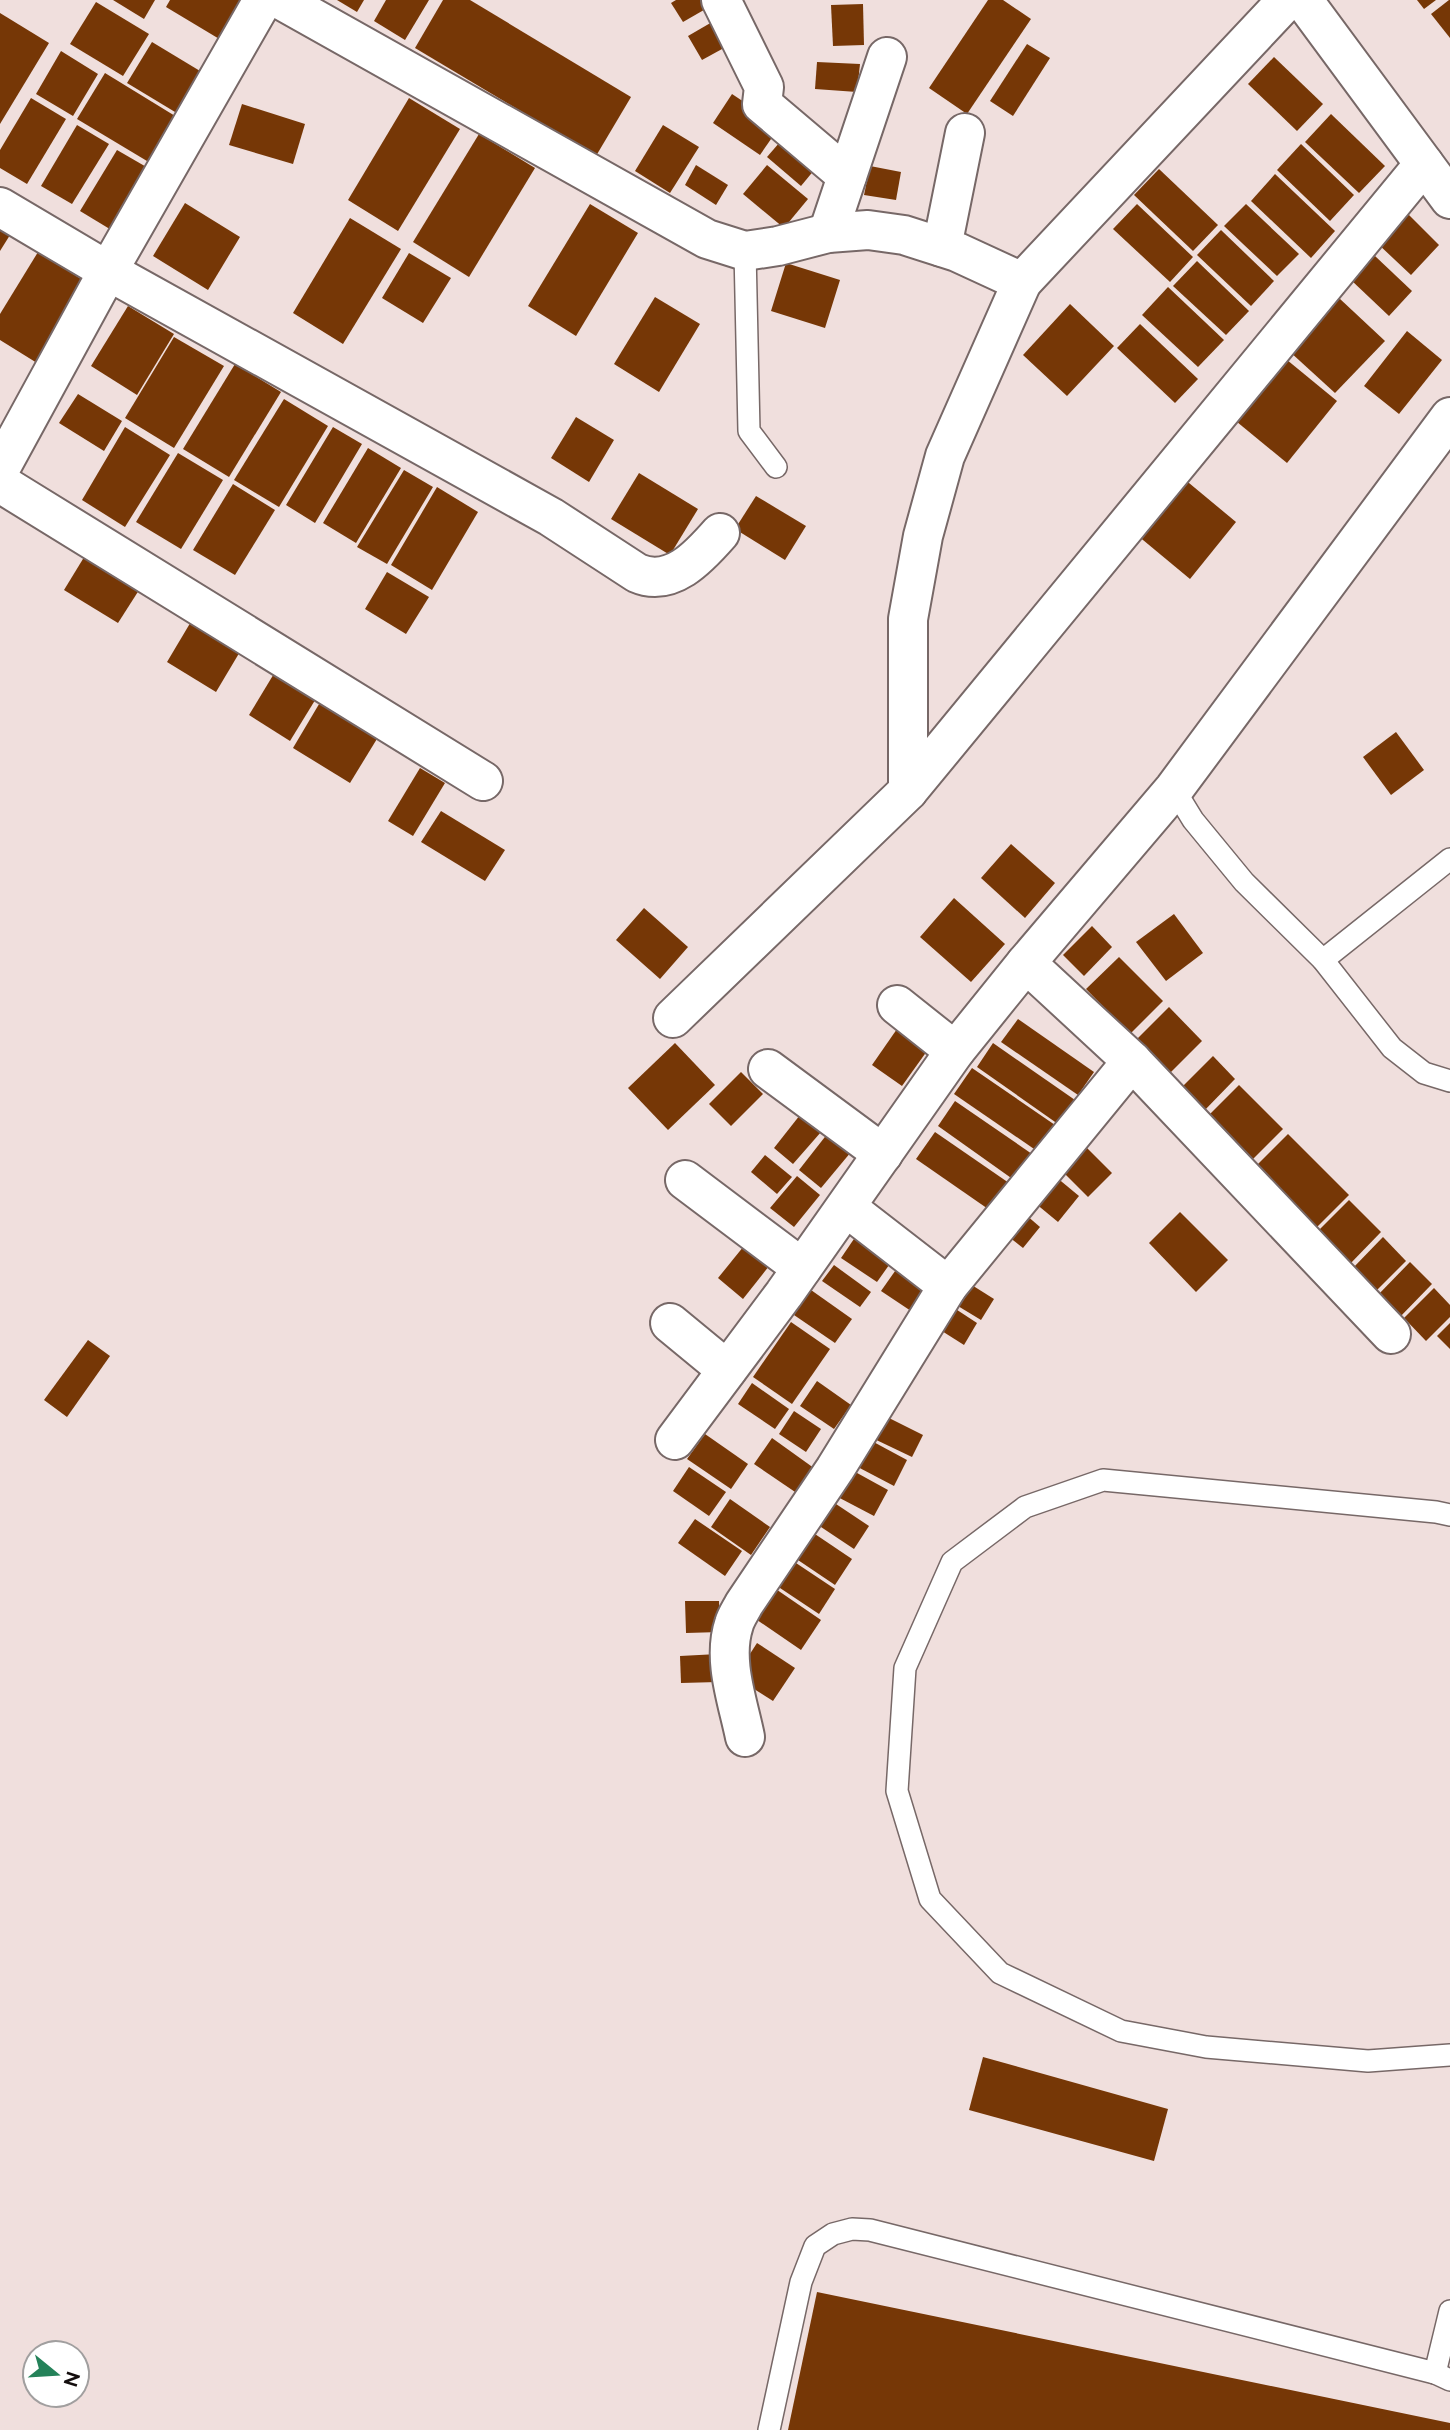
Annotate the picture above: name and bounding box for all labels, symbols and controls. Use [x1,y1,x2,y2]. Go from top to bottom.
north arrow [21,2339,91,2409]
text: N [59,2369,85,2390]

